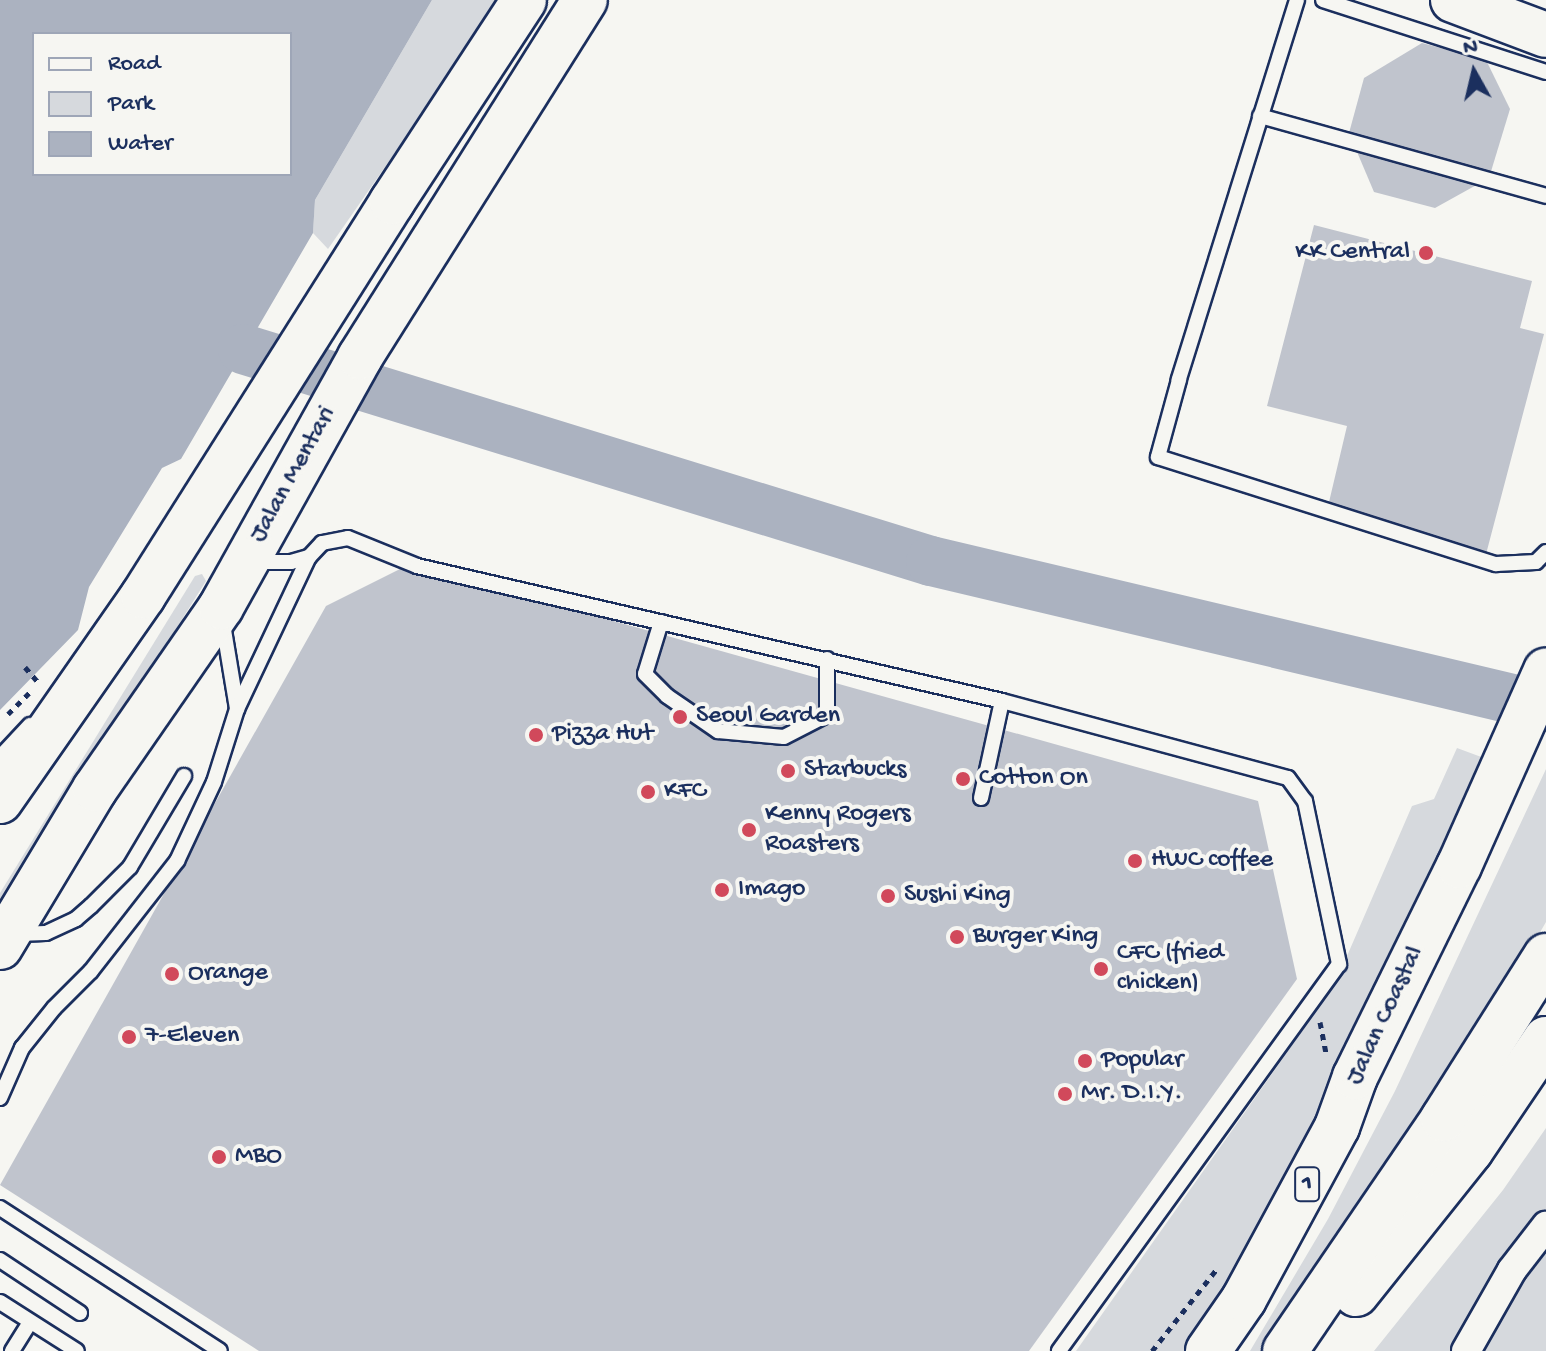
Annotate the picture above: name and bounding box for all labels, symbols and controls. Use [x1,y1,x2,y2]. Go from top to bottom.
legend [32,32,292,176]
north arrow [1434,32,1514,112]
text: N [1462,34,1480,62]
text: Road [108,50,160,79]
text: Park [108,90,154,119]
text: Water [108,130,172,159]
place label: KK Central [1295,237,1410,269]
marker: KK Central [1417,244,1435,262]
street label: Jalan Mentari [244,402,344,548]
place label: Seoul Garden [696,701,840,733]
marker: Seoul Garden [671,708,689,726]
place label: Pizza Hut [552,719,653,751]
marker: Pizza Hut [527,726,545,744]
place label: Starbucks [804,755,906,787]
marker: Starbucks [779,762,797,780]
place label: Cotton On [979,763,1088,795]
marker: Cotton On [954,770,972,788]
place label: KFC [664,776,706,808]
marker: KFC [639,783,657,801]
place label: Kenny Rogers Roasters [765,799,911,860]
marker: Kenny Rogers Roasters [740,821,758,839]
place label: HWC coffee [1151,845,1273,877]
marker: HWC coffee [1126,852,1144,870]
place label: Imago [738,874,805,906]
place label: Sushi King [904,880,1011,912]
marker: Imago [713,881,731,899]
marker: Sushi King [879,887,897,905]
place label: Burger King [973,921,1098,953]
marker: Burger King [948,928,966,946]
place label: CFC (fried chicken) [1117,938,1223,1000]
street label: Jalan Coastal [1340,942,1432,1090]
place label: Orange [188,958,268,990]
marker: CFC (fried chicken) [1092,960,1110,978]
marker: Orange [163,965,181,983]
place label: 7-Eleven [145,1021,239,1053]
marker: 7-Eleven [120,1028,138,1046]
place label: Popular [1101,1045,1183,1077]
marker: Popular [1076,1052,1094,1070]
place label: Mr. D.I.Y. [1081,1078,1182,1110]
marker: Mr. D.I.Y. [1056,1085,1074,1103]
place label: MBO [235,1141,282,1173]
marker: MBO [210,1148,228,1166]
road number: 1 [1293,1164,1321,1204]

